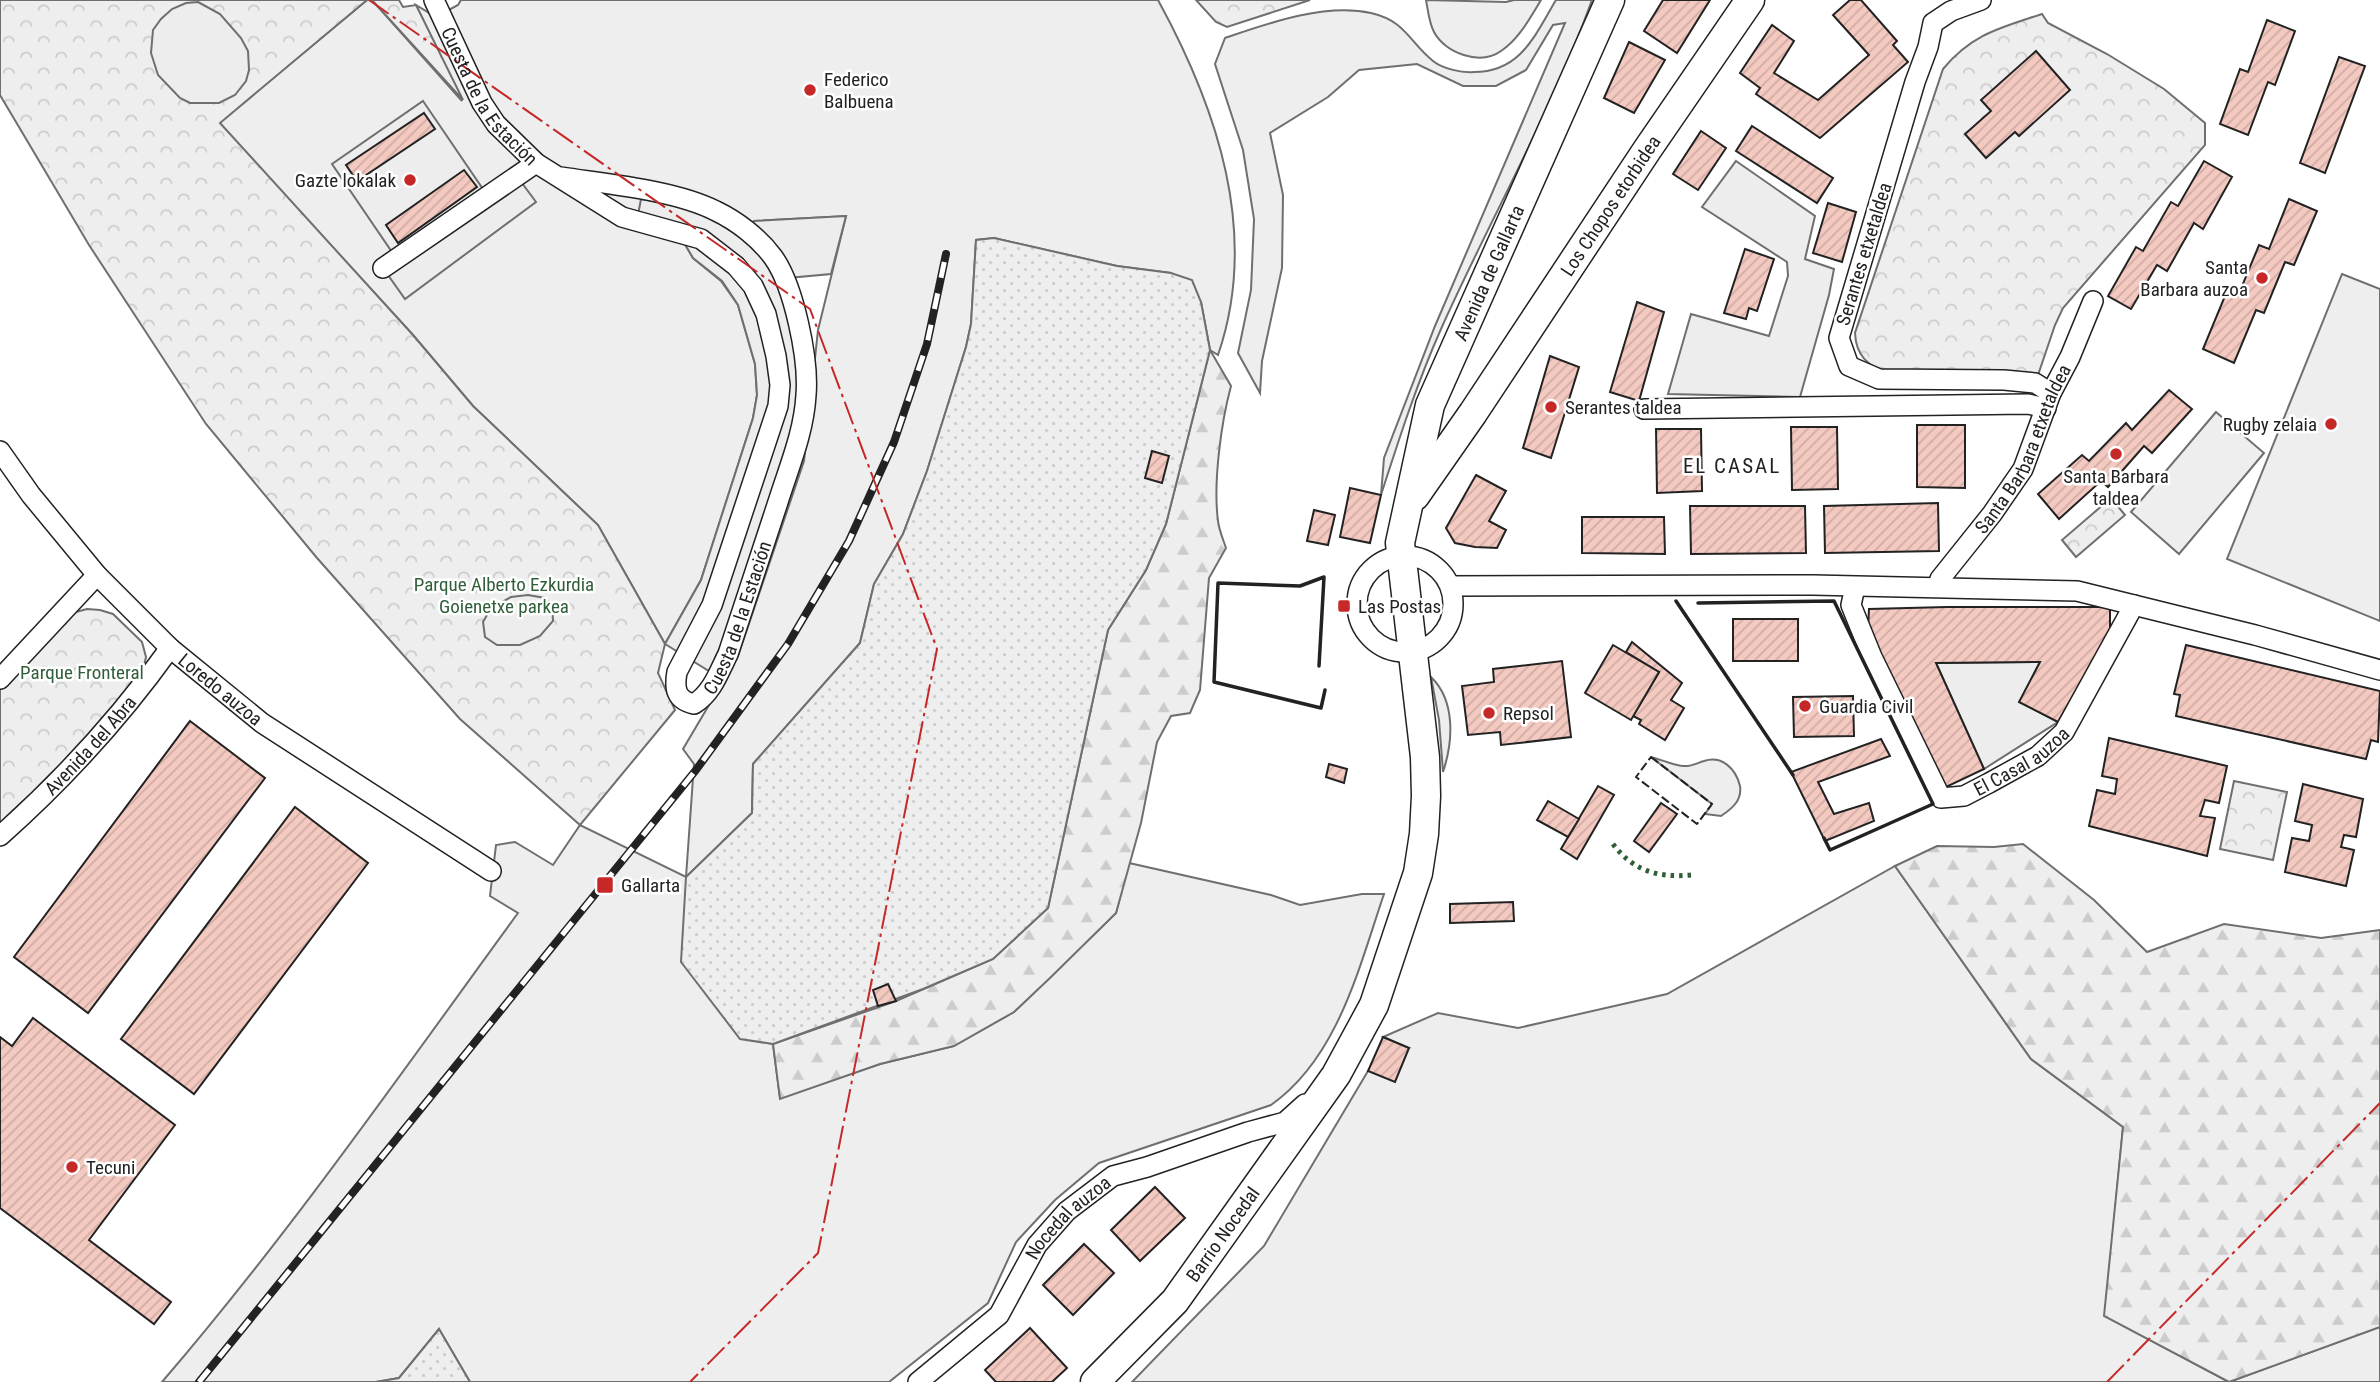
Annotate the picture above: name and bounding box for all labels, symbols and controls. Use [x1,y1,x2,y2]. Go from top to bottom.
street label: Cuesta de la Estación [437,23,543,170]
place label: Federico Balbuena [824,68,894,113]
marker: Federico Balbuena [802,82,818,98]
street label: Los Chopos etorbidea [1555,131,1665,280]
place label: Gazte lokalak [295,169,396,192]
marker: Gazte lokalak [402,172,418,188]
street label: Serantes etxetaldea [1831,180,1897,328]
street label: Avenida de Gallarta [1449,201,1529,344]
place label: Santa Barbara auzoa [2140,256,2248,301]
marker: Santa Barbara auzoa [2254,270,2270,286]
street label: Santa Barbara etxetaldea [1970,360,2076,538]
place label: Serantes taldea [1565,396,1682,419]
marker: Serantes taldea [1543,399,1559,415]
place label: Rugby zelaia [2223,413,2317,436]
marker: Rugby zelaia [2323,416,2339,432]
marker: Santa Barbara taldea [2108,446,2124,462]
district label: EL CASAL [1683,454,1781,478]
place label: Santa Barbara taldea [2063,465,2169,510]
street label: Cuesta de la Estación [698,538,776,699]
park label: Parque Alberto Ezkurdia Goienetxe parkea [414,573,594,618]
place label: Las Postas [1358,595,1441,618]
marker: Las Postas [1336,598,1352,614]
street label: Loredo auzoa [174,648,267,730]
park label: Parque Fronteral [20,661,144,684]
street label: Avenida del Abra [39,691,141,800]
place label: Guardia Civil [1819,695,1913,718]
marker: Guardia Civil [1797,698,1813,714]
place label: Repsol [1503,702,1554,725]
marker: Repsol [1481,705,1497,721]
street label: El Casal auzoa [1970,722,2074,800]
place label: Gallarta [621,874,680,897]
marker: Gallarta [595,875,615,895]
place label: Tecuni [86,1156,135,1179]
marker: Tecuni [64,1159,80,1175]
street label: Nocedal auzoa [1020,1171,1115,1263]
street label: Barrio Nocedal [1181,1182,1264,1286]

